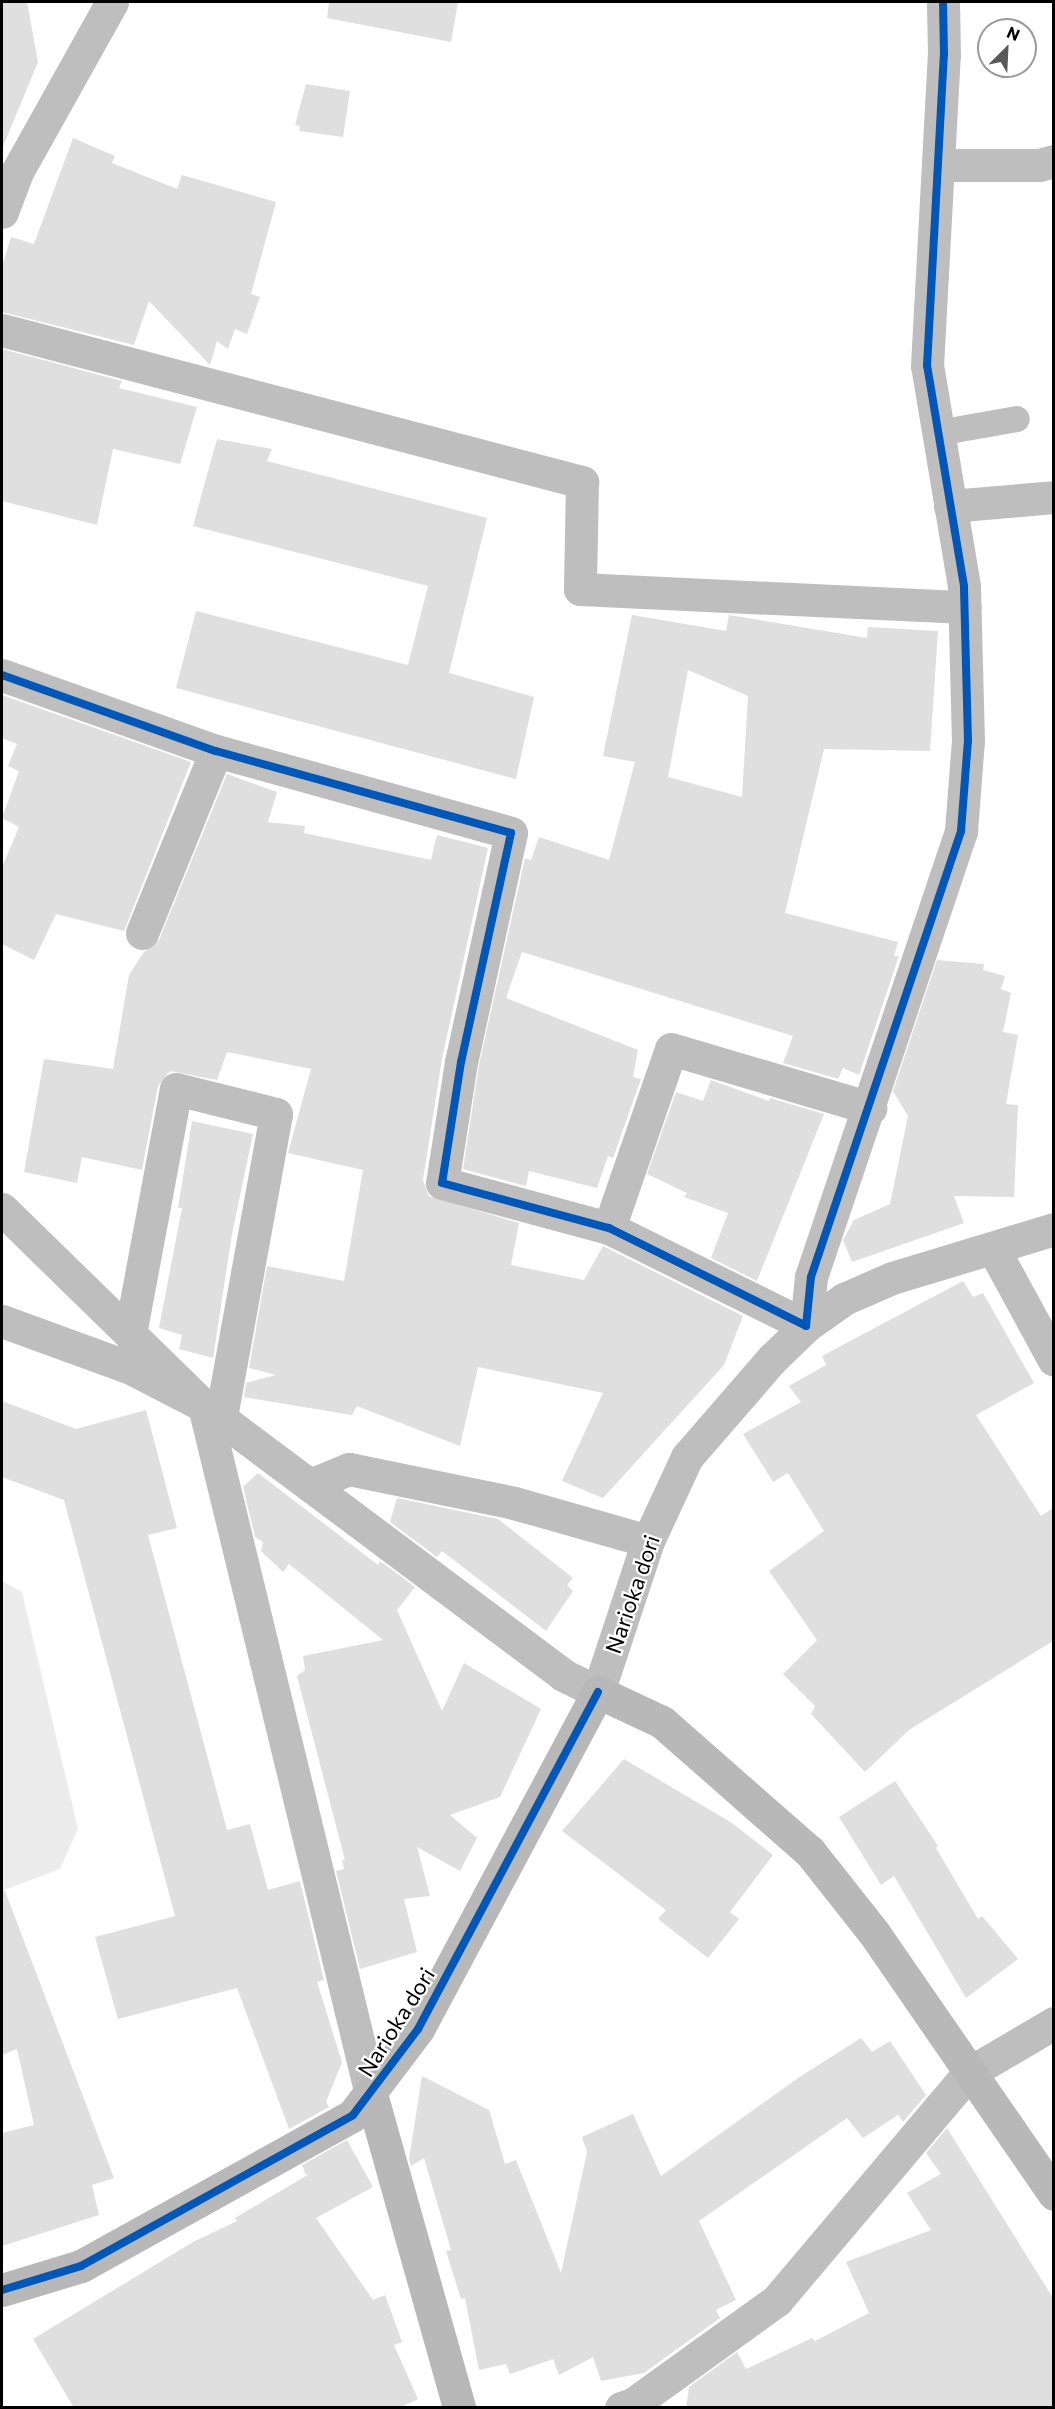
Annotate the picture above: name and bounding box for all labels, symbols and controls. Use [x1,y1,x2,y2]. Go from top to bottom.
north arrow [977,18,1037,78]
text: N [1004,22,1023,44]
street label: Narioka dori [599,1531,665,1657]
street label: Narioka dori [352,1963,440,2081]

